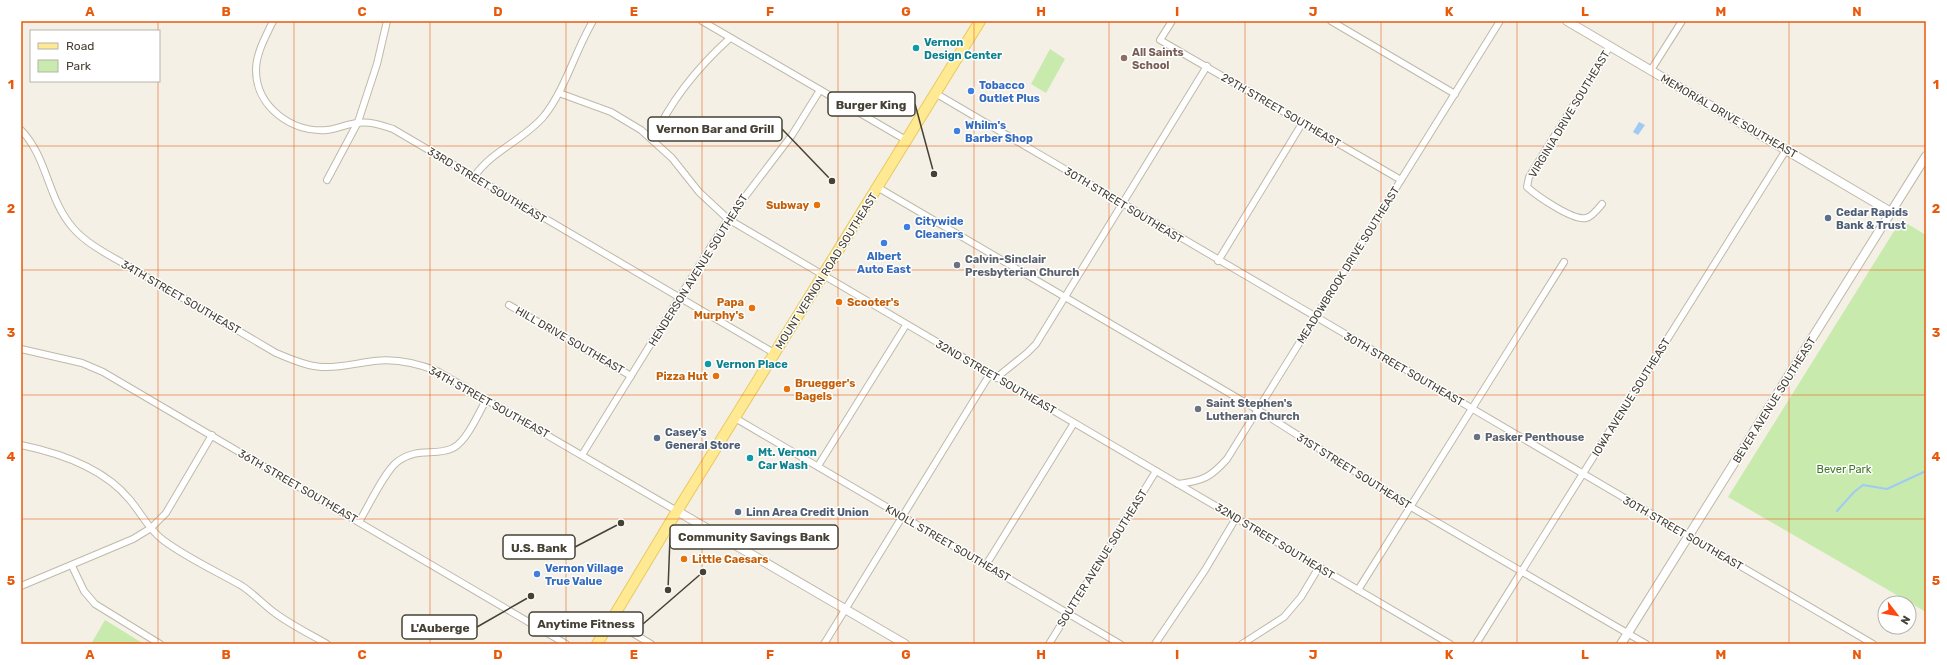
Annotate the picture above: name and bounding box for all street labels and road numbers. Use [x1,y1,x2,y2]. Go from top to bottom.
street label: VIRGINIA DRIVE SOUTHEAST [1526,48,1613,180]
street label: 29TH STREET SOUTHEAST [1219,71,1343,150]
street label: MEMORIAL DRIVE SOUTHEAST [1658,72,1800,161]
street label: 33RD STREET SOUTHEAST [425,145,549,226]
street label: 30TH STREET SOUTHEAST [1062,165,1186,246]
street label: MEADOWBROOK DRIVE SOUTHEAST [1294,184,1403,346]
street label: MOUNT VERNON ROAD SOUTHEAST [773,190,880,352]
street label: HENDERSON AVENUE SOUTHEAST [646,191,751,349]
street label: 34TH STREET SOUTHEAST [119,258,243,337]
street label: HILL DRIVE SOUTHEAST [513,304,627,377]
street label: 30TH STREET SOUTHEAST [1342,330,1466,409]
street label: BEVER AVENUE SOUTHEAST [1730,334,1819,466]
street label: IOWA AVENUE SOUTHEAST [1590,335,1674,459]
street label: 32ND STREET SOUTHEAST [933,338,1059,418]
street label: 34TH STREET SOUTHEAST [426,364,552,441]
street label: 31ST STREET SOUTHEAST [1294,431,1414,512]
street label: 36TH STREET SOUTHEAST [236,447,360,526]
street label: SOUTTER AVENUE SOUTHEAST [1055,487,1151,629]
street label: 30TH STREET SOUTHEAST [1621,494,1745,573]
street label: 32ND STREET SOUTHEAST [1213,501,1337,583]
street label: KNOLL STREET SOUTHEAST [883,502,1013,585]

